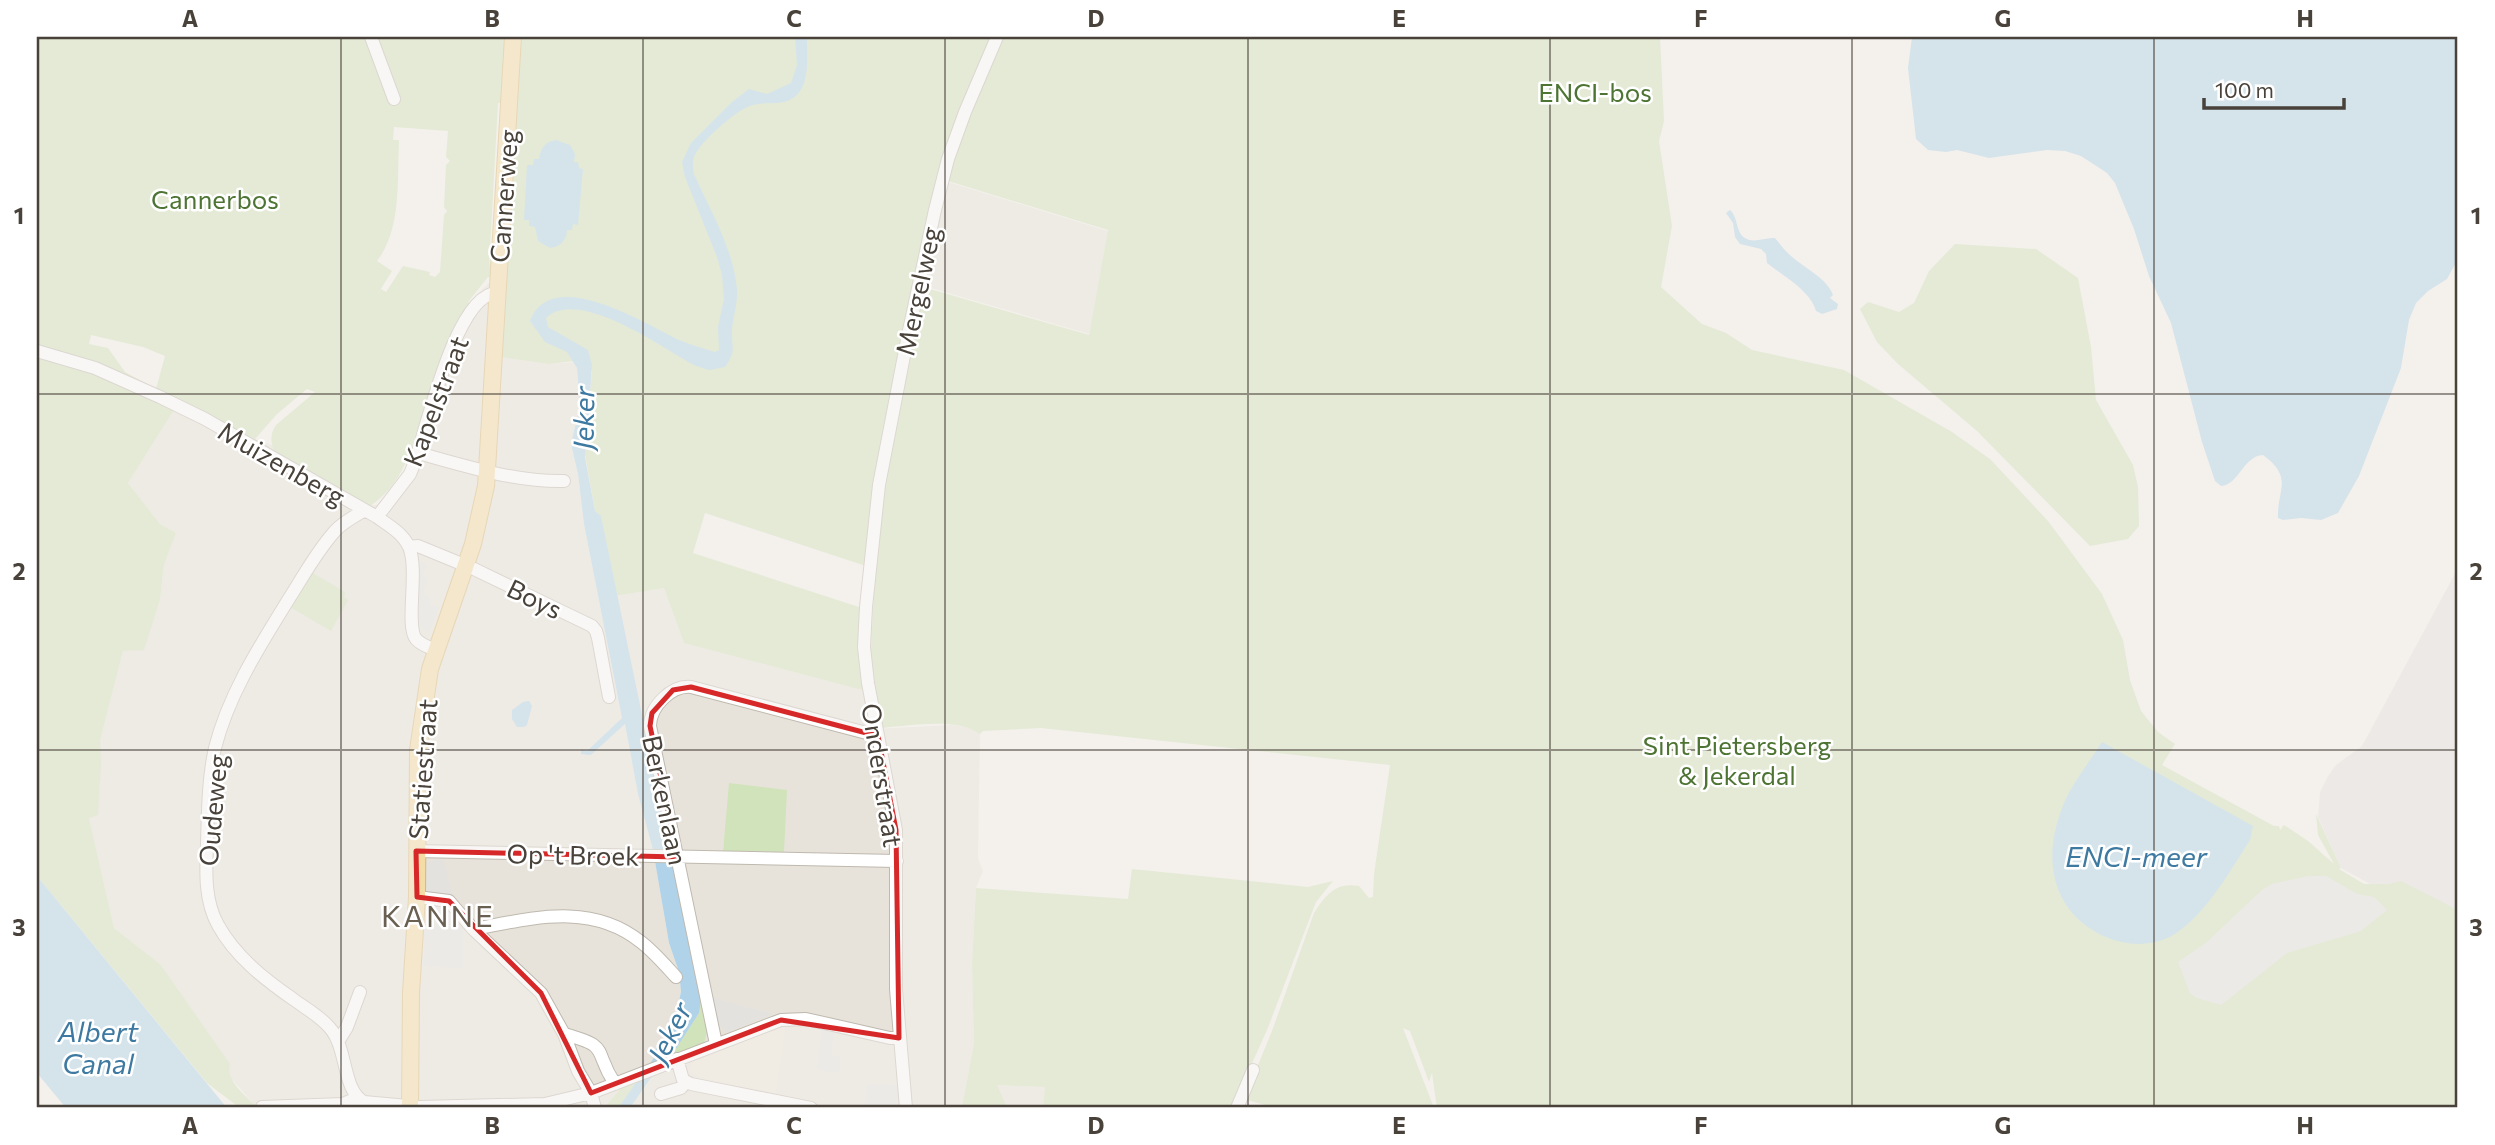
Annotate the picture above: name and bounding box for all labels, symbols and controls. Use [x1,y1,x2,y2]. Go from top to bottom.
text: A [182,4,199,32]
text: B [484,4,500,32]
text: C [786,4,802,32]
text: D [1088,4,1105,32]
text: E [1392,4,1406,32]
text: F [1694,4,1708,32]
text: G [1995,4,2011,32]
text: H [2296,4,2314,32]
scale bar [2204,66,2344,110]
park label: ENCI-bos [1538,76,1652,107]
text: 100 m [2215,77,2274,102]
street label: Cannerweg [483,128,523,264]
park label: Cannerbos [151,183,279,214]
text: 1 [14,201,24,229]
text: 1 [2471,201,2481,229]
street label: Mergelweg [888,224,946,358]
street label: Kapelstraat [396,331,474,471]
water label: Jeker [565,385,601,453]
street label: Muizenberg [213,414,351,512]
text: 2 [12,557,26,585]
text: 2 [2469,557,2483,585]
street label: Boys [503,572,567,624]
street label: Statiestraat [402,698,442,840]
street label: Onderstraat [856,701,910,849]
park label: Sint Pietersberg & Jekerdal [1643,729,1831,790]
street label: Berkenlaan [637,732,695,868]
street label: Oudeweg [192,753,232,867]
street label: Op 't Broek [506,837,640,871]
water label: ENCI-meer [2065,839,2208,873]
district label: KANNE [381,896,495,933]
text: 3 [12,913,26,941]
text: 3 [2469,913,2483,941]
water label: Jeker [639,995,699,1071]
water label: Albert Canal [57,1014,139,1080]
text: A [182,1111,199,1139]
text: B [484,1111,500,1139]
text: C [786,1111,802,1139]
text: D [1088,1111,1105,1139]
text: E [1392,1111,1406,1139]
text: F [1694,1111,1708,1139]
text: G [1995,1111,2011,1139]
text: H [2296,1111,2314,1139]

